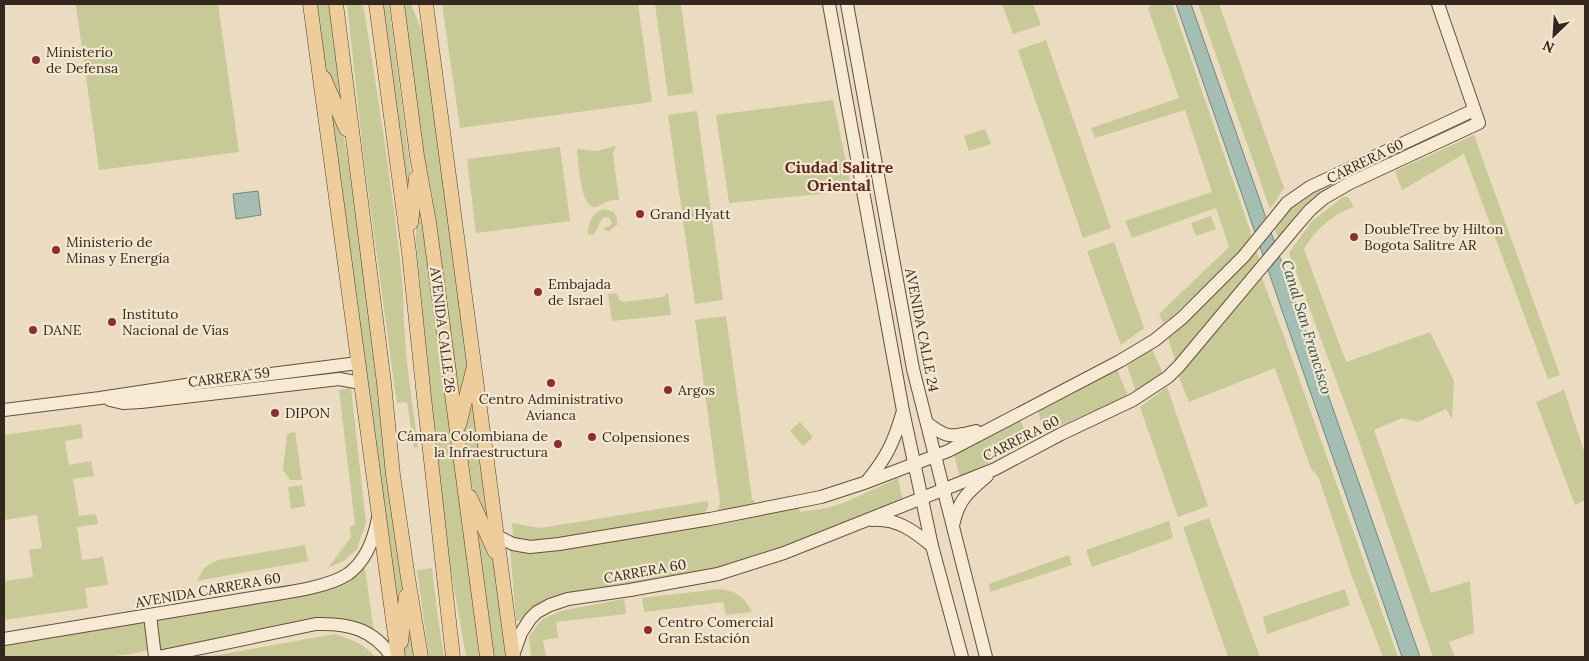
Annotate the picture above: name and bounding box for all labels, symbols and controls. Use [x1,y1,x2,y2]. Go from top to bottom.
north arrow [1529,10,1579,60]
text: N [1540,36,1557,57]
place label: Ministerio de Defensa [46,43,118,77]
marker: Ministerio de Defensa [30,54,42,66]
street label: CARRERA 60 [1324,135,1406,187]
district label: Ciudad Salitre Oriental [785,157,894,195]
place label: Grand Hyatt [650,205,731,223]
marker: Grand Hyatt [634,208,646,220]
place label: DoubleTree by Hilton Bogota Salitre AR [1364,220,1504,254]
marker: DoubleTree by Hilton Bogota Salitre AR [1348,231,1360,243]
place label: Ministerio de Minas y Energía [66,233,170,267]
marker: Ministerio de Minas y Energía [50,244,62,256]
water label: Canal San Francisco [1278,258,1337,397]
street label: AVENIDA CALLE 26 [426,265,460,394]
street label: AVENIDA CALLE 24 [901,266,943,394]
place label: Embajada de Israel [548,275,611,309]
marker: Embajada de Israel [532,286,544,298]
place label: Instituto Nacional de Vías [122,305,229,339]
marker: Instituto Nacional de Vías [106,316,118,328]
place label: DANE [43,321,82,339]
marker: DANE [27,324,39,336]
street label: CARRERA 59 [187,363,271,391]
marker: Centro Administrativo Avianca [545,377,557,389]
place label: Argos [677,381,715,399]
marker: Argos [662,384,674,396]
place label: Centro Administrativo Avianca [479,390,623,424]
place label: DIPON [285,404,330,422]
marker: DIPON [269,407,281,419]
street label: CARRERA 60 [980,411,1062,465]
place label: Cámara Colombiana de la Infraestructura [397,427,548,461]
place label: Colpensiones [602,428,689,446]
marker: Colpensiones [586,431,598,443]
marker: Cámara Colombiana de la Infraestructura [552,438,564,450]
street label: CARRERA 60 [602,555,688,587]
street label: AVENIDA CARRERA 60 [133,568,282,612]
place label: Centro Comercial Gran Estación [658,613,774,647]
marker: Centro Comercial Gran Estación [642,624,654,636]

